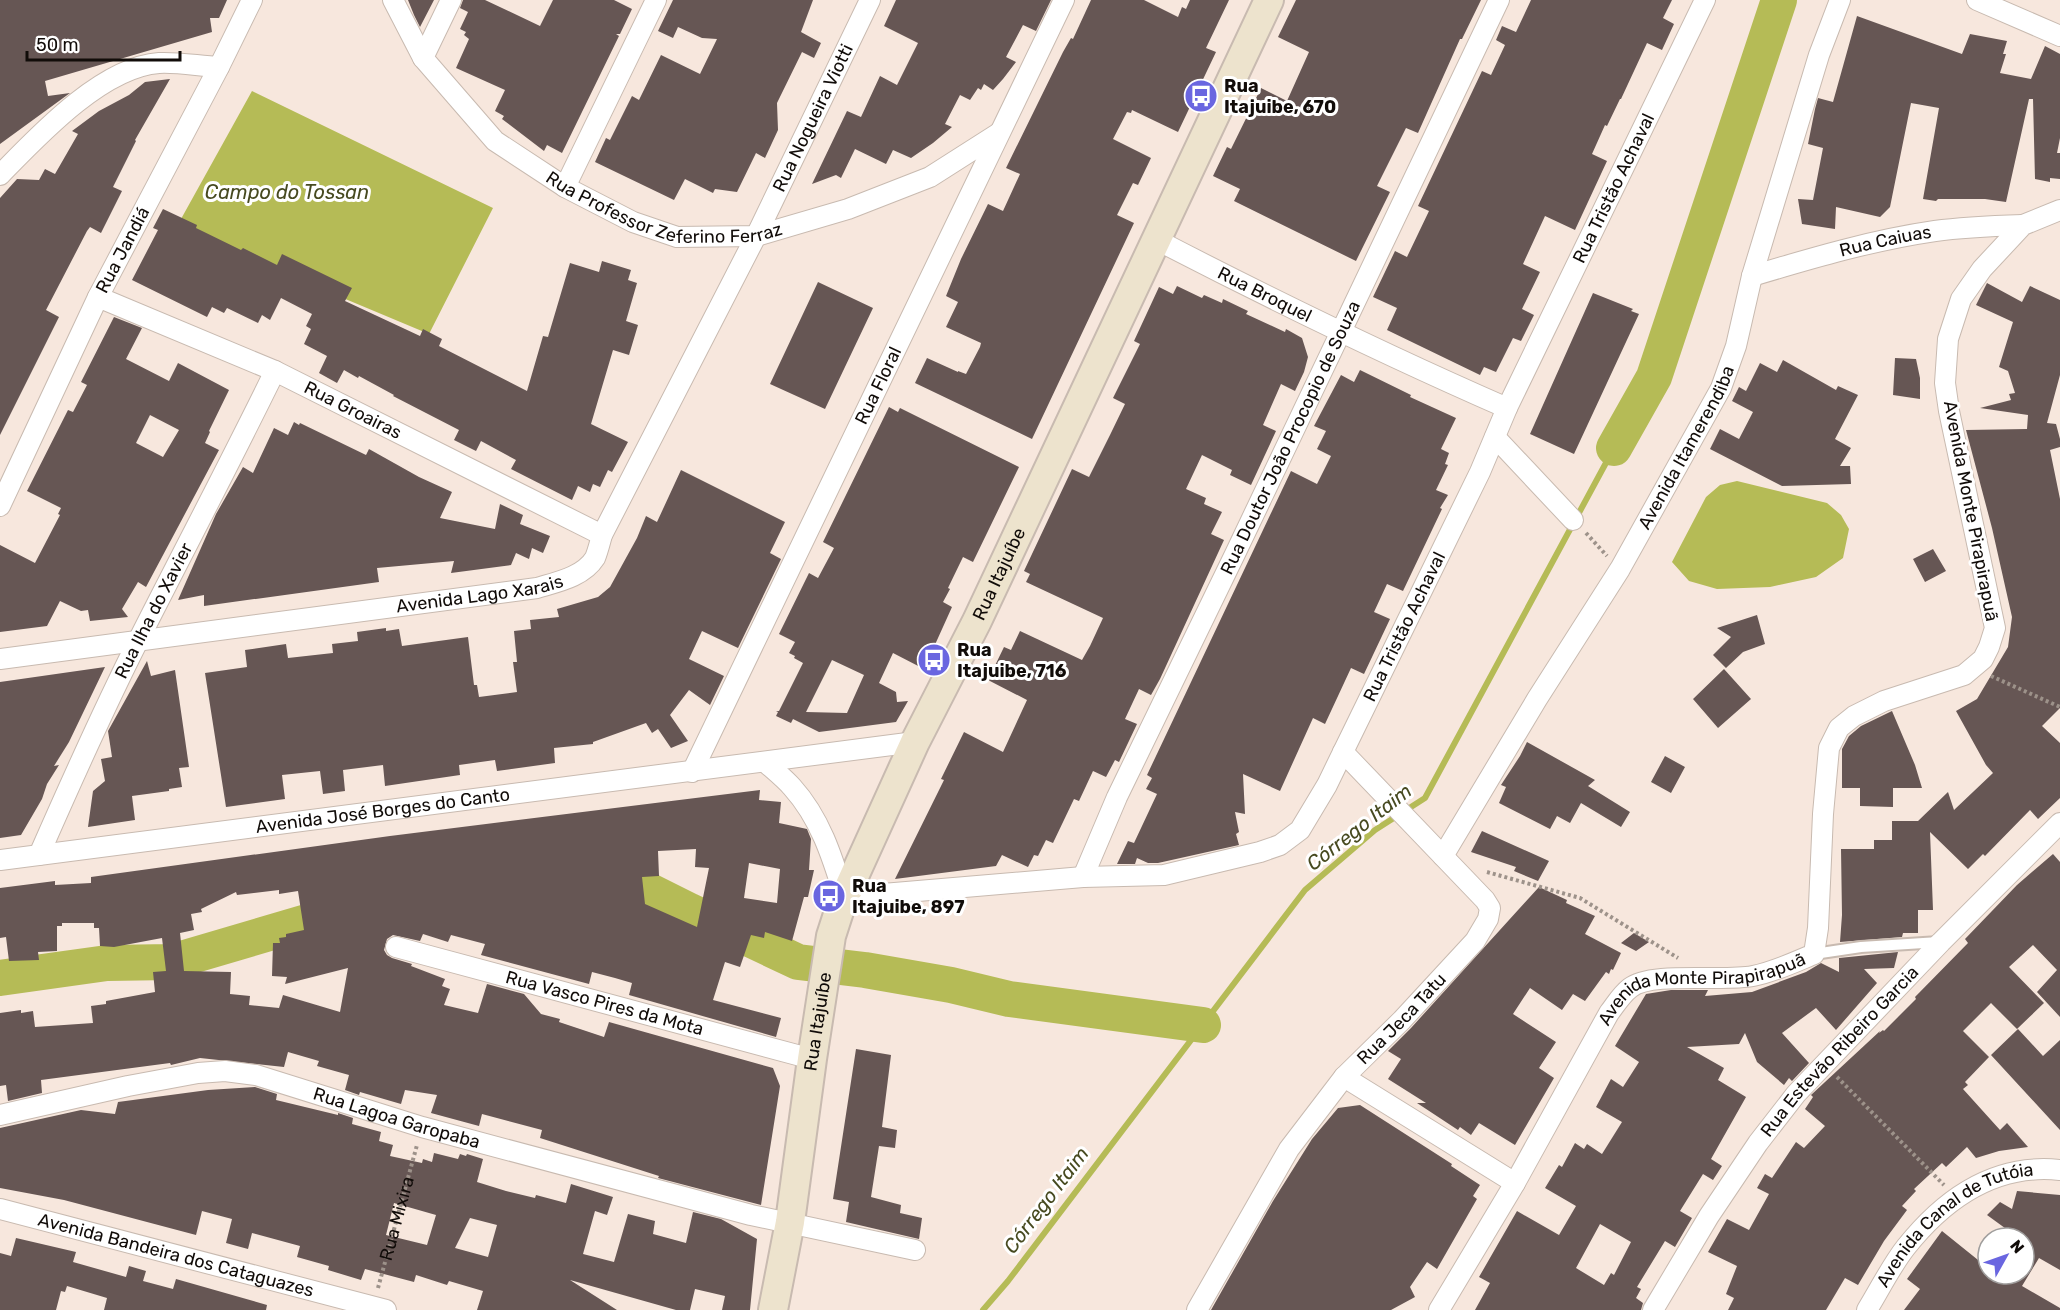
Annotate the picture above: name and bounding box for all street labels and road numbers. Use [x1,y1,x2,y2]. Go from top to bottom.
street label: Rua Nogueira Viotti [768,41,858,195]
street label: Rua Tristão Achaval [1568,110,1659,267]
street label: Rua Professor Zeferino Ferraz [542,167,785,248]
street label: Rua Jandiá [91,203,154,297]
street label: Rua Caiuas [1837,221,1933,262]
street label: Rua Broquel [1214,262,1315,327]
street label: Rua Doutor João Procopio de Souza [1216,297,1365,578]
street label: Rua Floral [850,343,906,428]
street label: Avenida Itamerendiba [1633,363,1739,533]
street label: Rua Groairas [300,376,405,444]
street label: Avenida Monte Pirapirapuã [1939,399,2003,623]
street label: Rua Itajuíbe [968,524,1030,624]
street label: Rua Ilha do Xavier [110,539,197,682]
street label: Rua Tristão Achaval [1358,548,1450,705]
street label: Avenida Lago Xarais [395,570,566,618]
street label: Avenida José Borges do Canto [254,783,511,838]
street label: Avenida Monte Pirapirapuã [1593,948,1809,1029]
street label: Rua Estevão Ribeiro Garcia [1756,961,1923,1141]
street label: Rua Vasco Pires da Mota [503,966,706,1040]
street label: Rua Jeca Tatu [1352,968,1451,1069]
street label: Rua Itajuíbe [799,971,836,1072]
street label: Rua Lagoa Garopaba [311,1083,483,1153]
street label: Avenida Canal de Tutóia [1872,1158,2035,1291]
street label: Rua Mixira [375,1174,419,1263]
street label: Avenida Bandeira dos Cataguazes [36,1208,316,1302]

